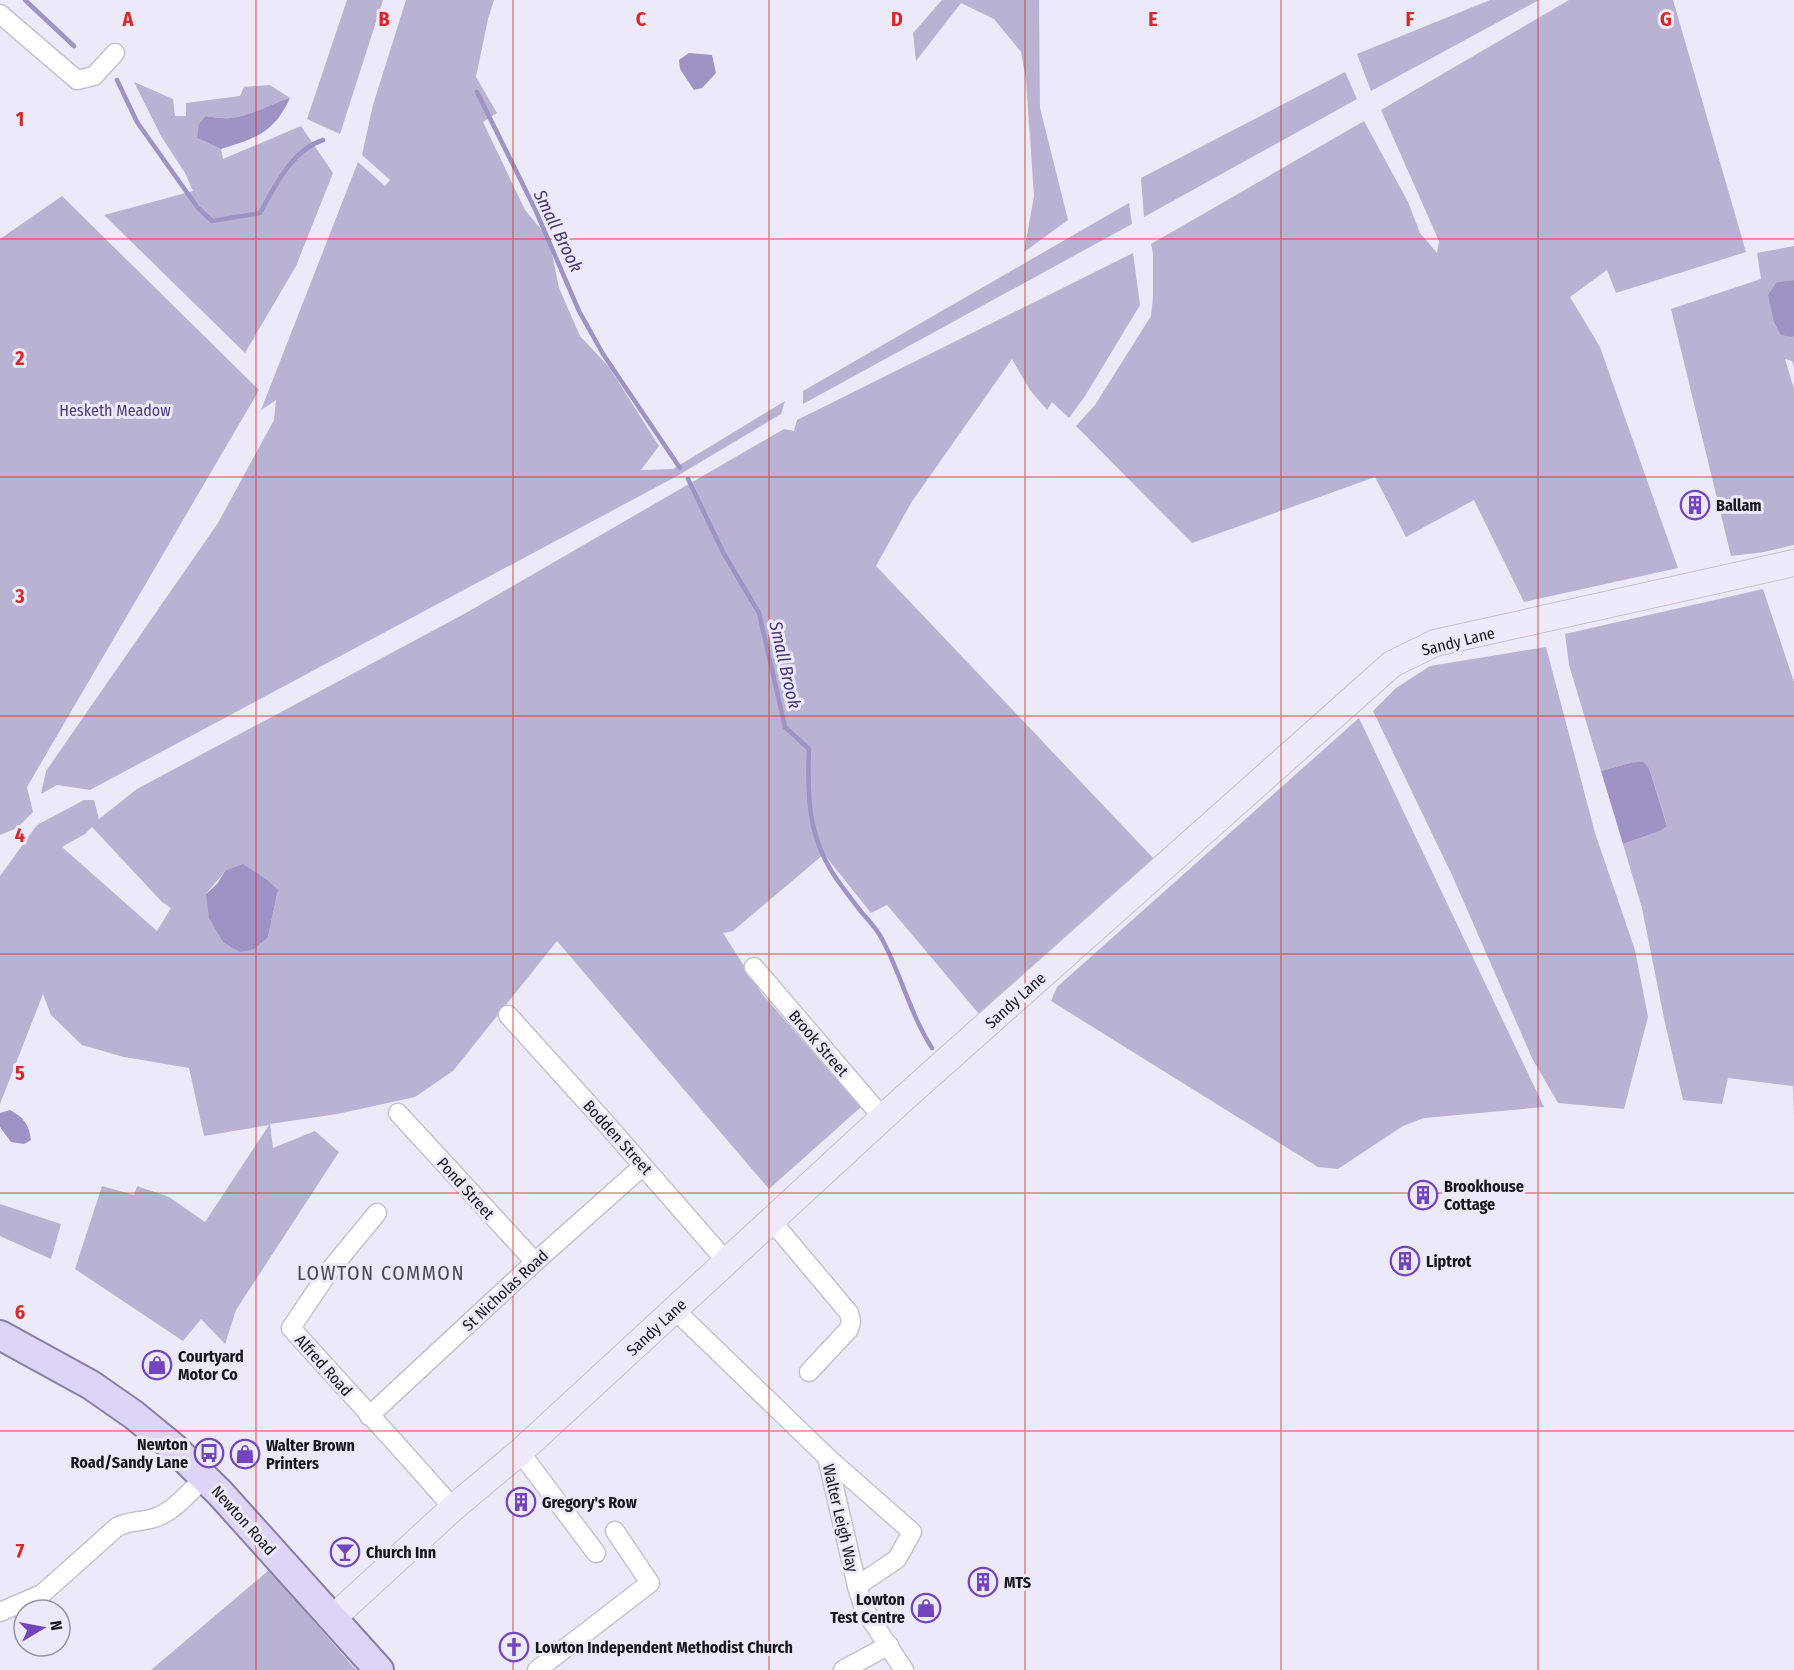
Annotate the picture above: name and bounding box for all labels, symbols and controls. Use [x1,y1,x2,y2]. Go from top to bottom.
text: A [122,7,135,31]
text: B [378,7,390,31]
text: C [636,7,647,31]
text: D [891,7,903,31]
text: E [1148,7,1158,31]
text: F [1406,7,1415,31]
text: G [1660,7,1672,31]
text: 1 [16,107,24,131]
water label: Small Brook [528,185,587,276]
text: 2 [14,346,25,370]
park label: Hesketh Meadow [59,401,171,420]
building icon: Ballam [1679,489,1711,521]
place label: Ballam [1716,496,1762,515]
text: 3 [14,584,25,608]
water label: Small Brook [764,618,806,711]
street label: Sandy Lane [1420,623,1497,660]
text: 4 [15,823,25,847]
street label: Sandy Lane [981,968,1050,1032]
street label: Brook Street [785,1006,853,1081]
text: 5 [15,1061,25,1085]
street label: Bodden Street [579,1096,657,1179]
street label: Pond Street [433,1154,499,1224]
place label: Brookhouse Cottage [1444,1177,1524,1214]
building icon: Brookhouse Cottage [1407,1179,1439,1211]
building icon: Liptrot [1389,1245,1421,1277]
street label: St Nicholas Road [459,1246,552,1335]
place label: Liptrot [1426,1252,1472,1271]
district label: LOWTON COMMON [297,1261,465,1285]
street label: Sandy Lane [622,1295,690,1360]
text: 6 [15,1300,25,1324]
street label: Alfred Road [291,1331,356,1400]
place label: Courtyard Motor Co [178,1347,244,1384]
shop icon: Courtyard Motor Co [141,1349,173,1381]
place label: Newton Road/Sandy Lane [71,1435,188,1472]
place label: Walter Brown Printers [266,1436,355,1473]
bus stop icon: Newton Road/Sandy Lane [193,1437,225,1469]
shop icon: Walter Brown Printers [229,1438,261,1470]
street label: Walter Leigh Way [819,1462,862,1575]
street label: Newton Road [208,1482,280,1559]
building icon: Gregory's Row [505,1486,537,1518]
place label: Gregory's Row [542,1493,637,1512]
bar icon: Church Inn [329,1536,361,1568]
text: 7 [16,1539,25,1563]
place label: Church Inn [366,1543,436,1562]
building icon: MTS [967,1566,999,1598]
place label: MTS [1004,1573,1031,1592]
place label: Lowton Test Centre [830,1590,905,1627]
shop icon: Lowton Test Centre [910,1592,942,1624]
north arrow [12,1598,72,1658]
text: N [46,1619,66,1632]
church icon: Lowton Independent Methodist Church [498,1631,530,1663]
place label: Lowton Independent Methodist Church [535,1638,793,1657]

